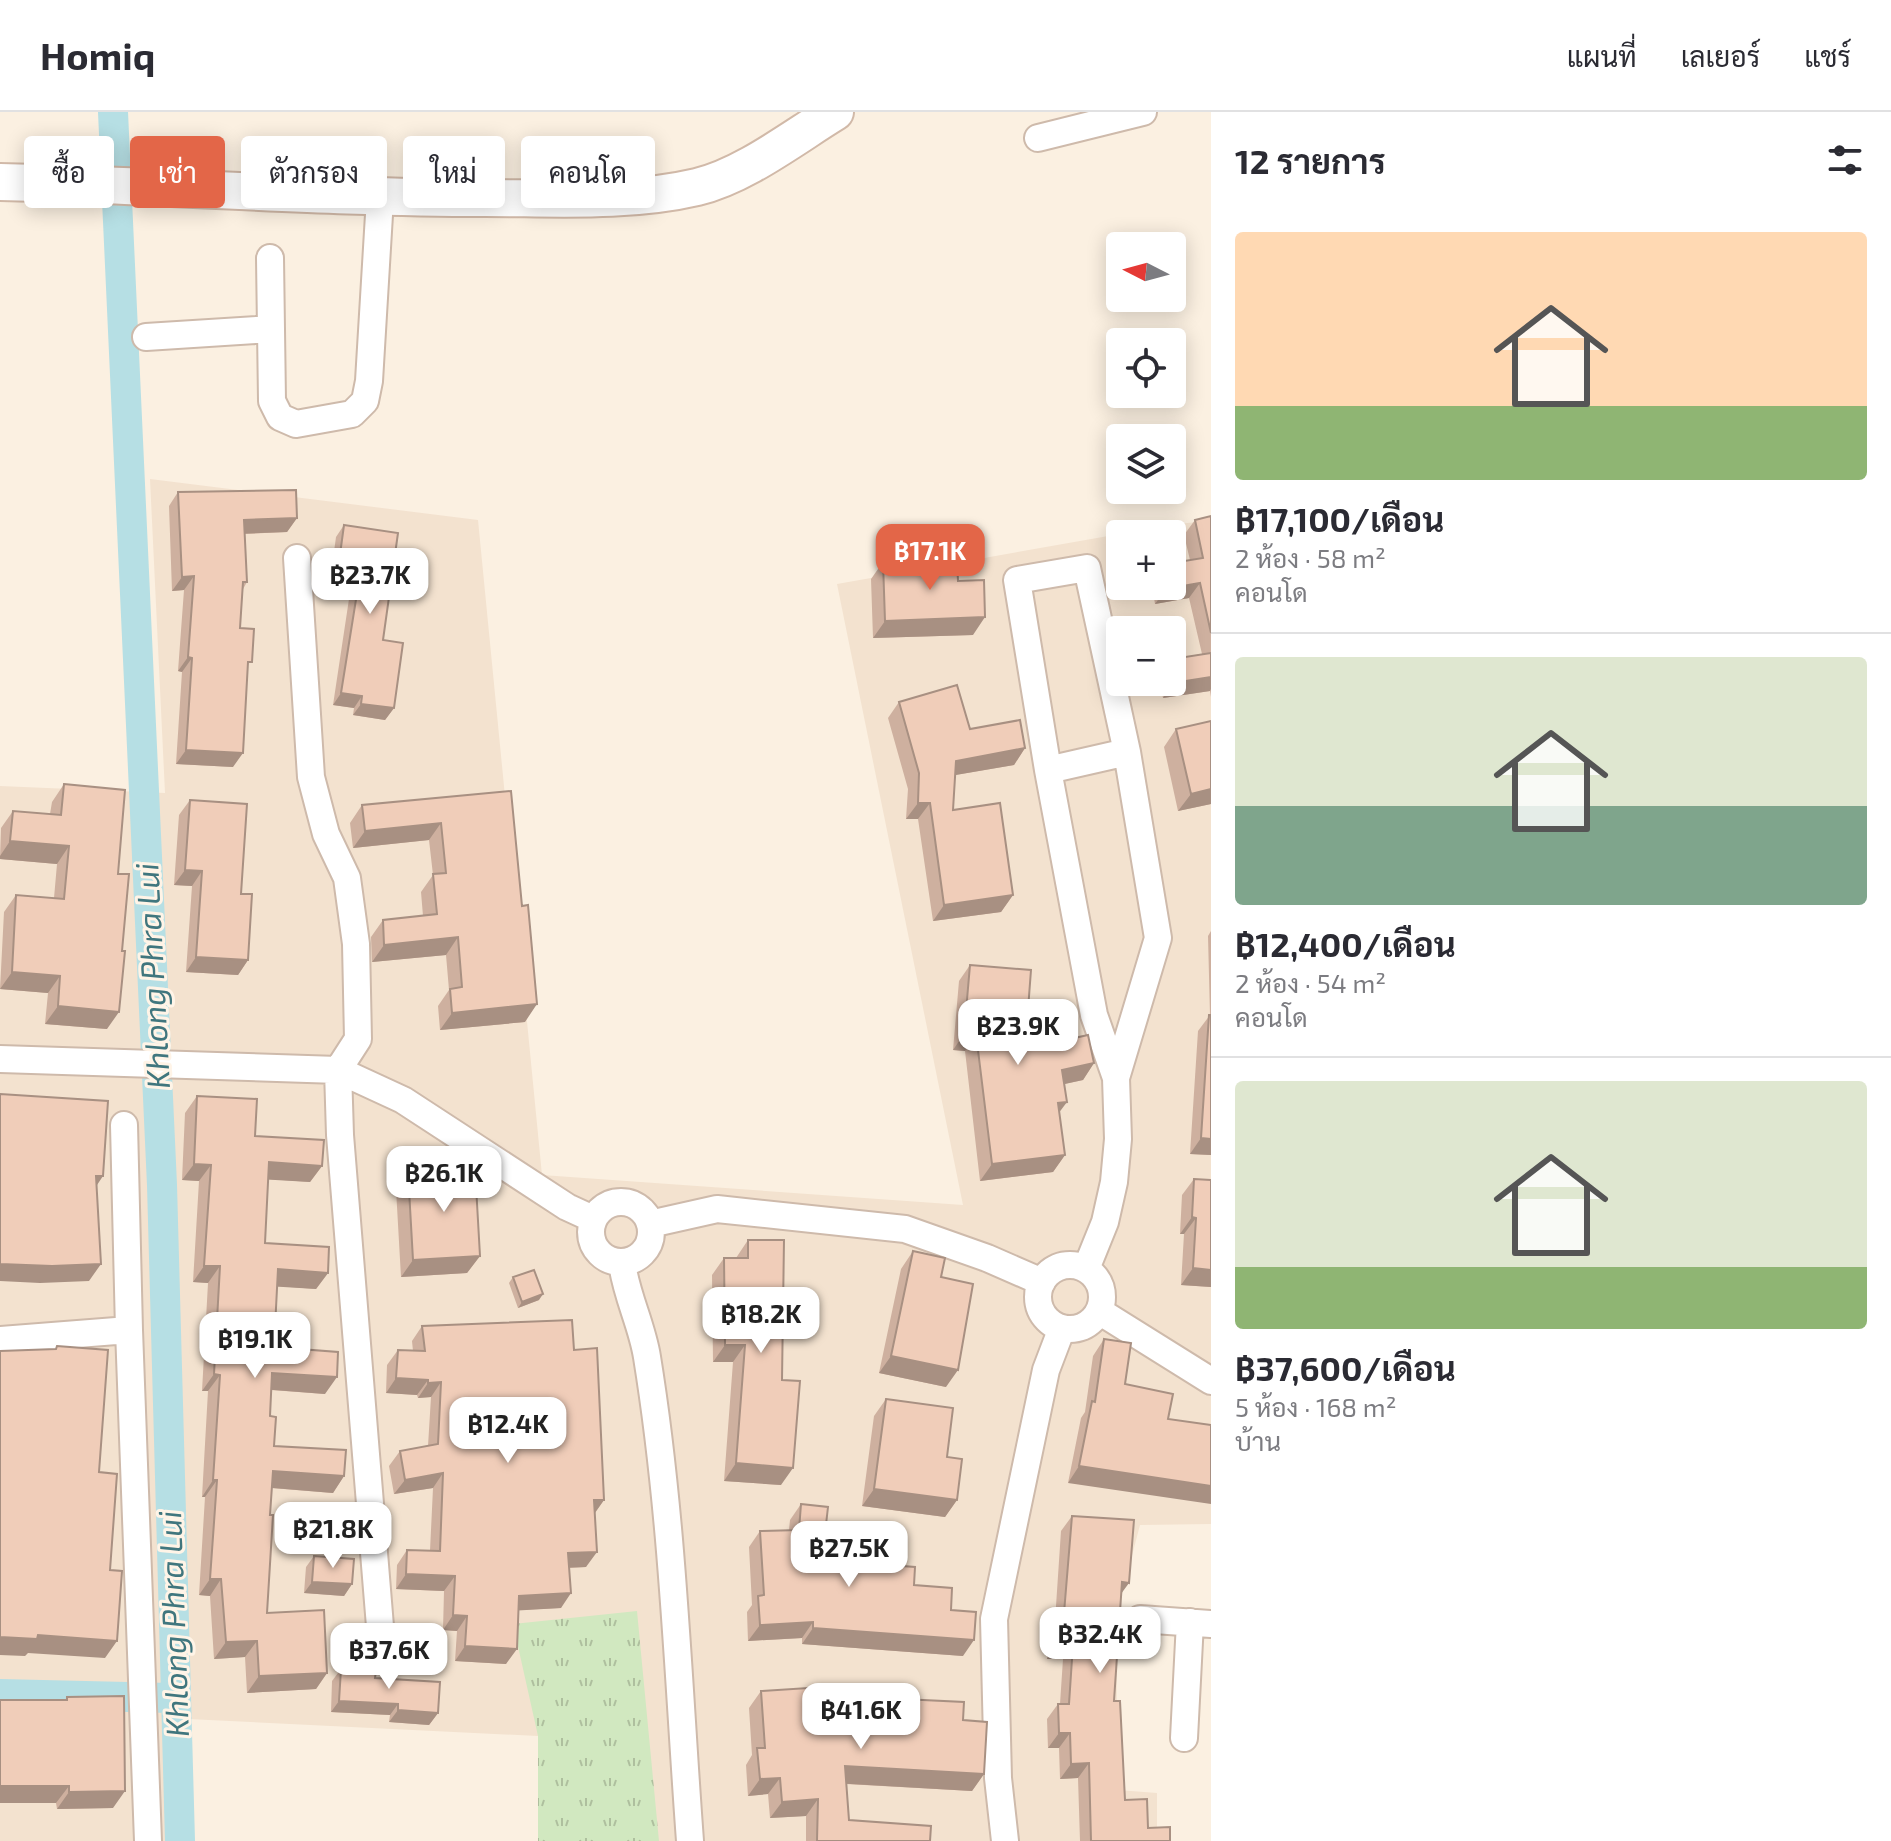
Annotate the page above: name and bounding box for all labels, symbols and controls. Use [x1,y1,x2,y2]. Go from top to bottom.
text: Homiq [40,32,155,78]
text: แผนที่ [1567,39,1637,73]
text: เลเยอร์ [1681,39,1760,73]
text: แชร์ [1804,39,1851,73]
chip: ซื้อ [24,136,114,208]
chip: เช่า [130,136,225,208]
chip: ตัวกรอง [241,136,387,208]
chip: ใหม่ [403,136,505,208]
chip: คอนโด [521,136,655,208]
icon: filters [1823,138,1867,182]
text: 12 รายการ [1235,140,1386,181]
north arrow [1106,232,1186,312]
map controls [1106,232,1186,696]
icon: home [1479,284,1623,428]
button: locate [1106,328,1186,408]
button: layers [1106,424,1186,504]
text: ฿17,100/เดือน [1235,498,1444,539]
button: + [1106,520,1186,600]
pin: ฿17.1K [865,524,995,592]
text: ฿17.1K [894,534,966,565]
text: 2 ห้อง · 58 m² [1235,542,1386,573]
pin: ฿23.7K [305,548,435,616]
text: ฿23.7K [329,558,411,589]
text: คอนโด [1235,576,1308,607]
button: − [1106,616,1186,696]
icon: home [1479,709,1623,853]
water label: Khlong Phra Lui [126,862,177,1090]
text: ฿12,400/เดือน [1235,923,1456,964]
text: 2 ห้อง · 54 m² [1235,967,1386,998]
pin: ฿23.9K [953,999,1083,1067]
text: คอนโด [1235,1001,1308,1032]
text: ฿23.9K [976,1009,1060,1040]
icon: home [1479,1133,1623,1277]
pin: ฿26.1K [379,1146,509,1214]
text: ฿26.1K [404,1156,484,1187]
pin: ฿18.2K [696,1287,826,1355]
text: ฿18.2K [720,1297,802,1328]
pin: ฿19.1K [190,1312,320,1380]
text: ฿19.1K [217,1322,293,1353]
text: ฿37,600/เดือน [1235,1347,1456,1388]
text: 5 ห้อง · 168 m² [1235,1391,1396,1422]
pin: ฿12.4K [443,1397,573,1465]
text: ฿12.4K [467,1407,549,1438]
text: บ้าน [1235,1425,1281,1456]
pin: ฿21.8K [268,1502,398,1570]
water label: Khlong Phra Lui [149,1510,196,1738]
text: ฿21.8K [292,1512,374,1543]
pin: ฿27.5K [784,1521,914,1589]
text: ฿27.5K [809,1531,889,1562]
pin: ฿32.4K [1035,1607,1165,1675]
text: ฿32.4K [1058,1617,1142,1648]
pin: ฿37.6K [324,1623,454,1691]
text: ฿37.6K [348,1633,430,1664]
pin: ฿41.6K [796,1683,926,1751]
text: ฿41.6K [820,1693,902,1724]

